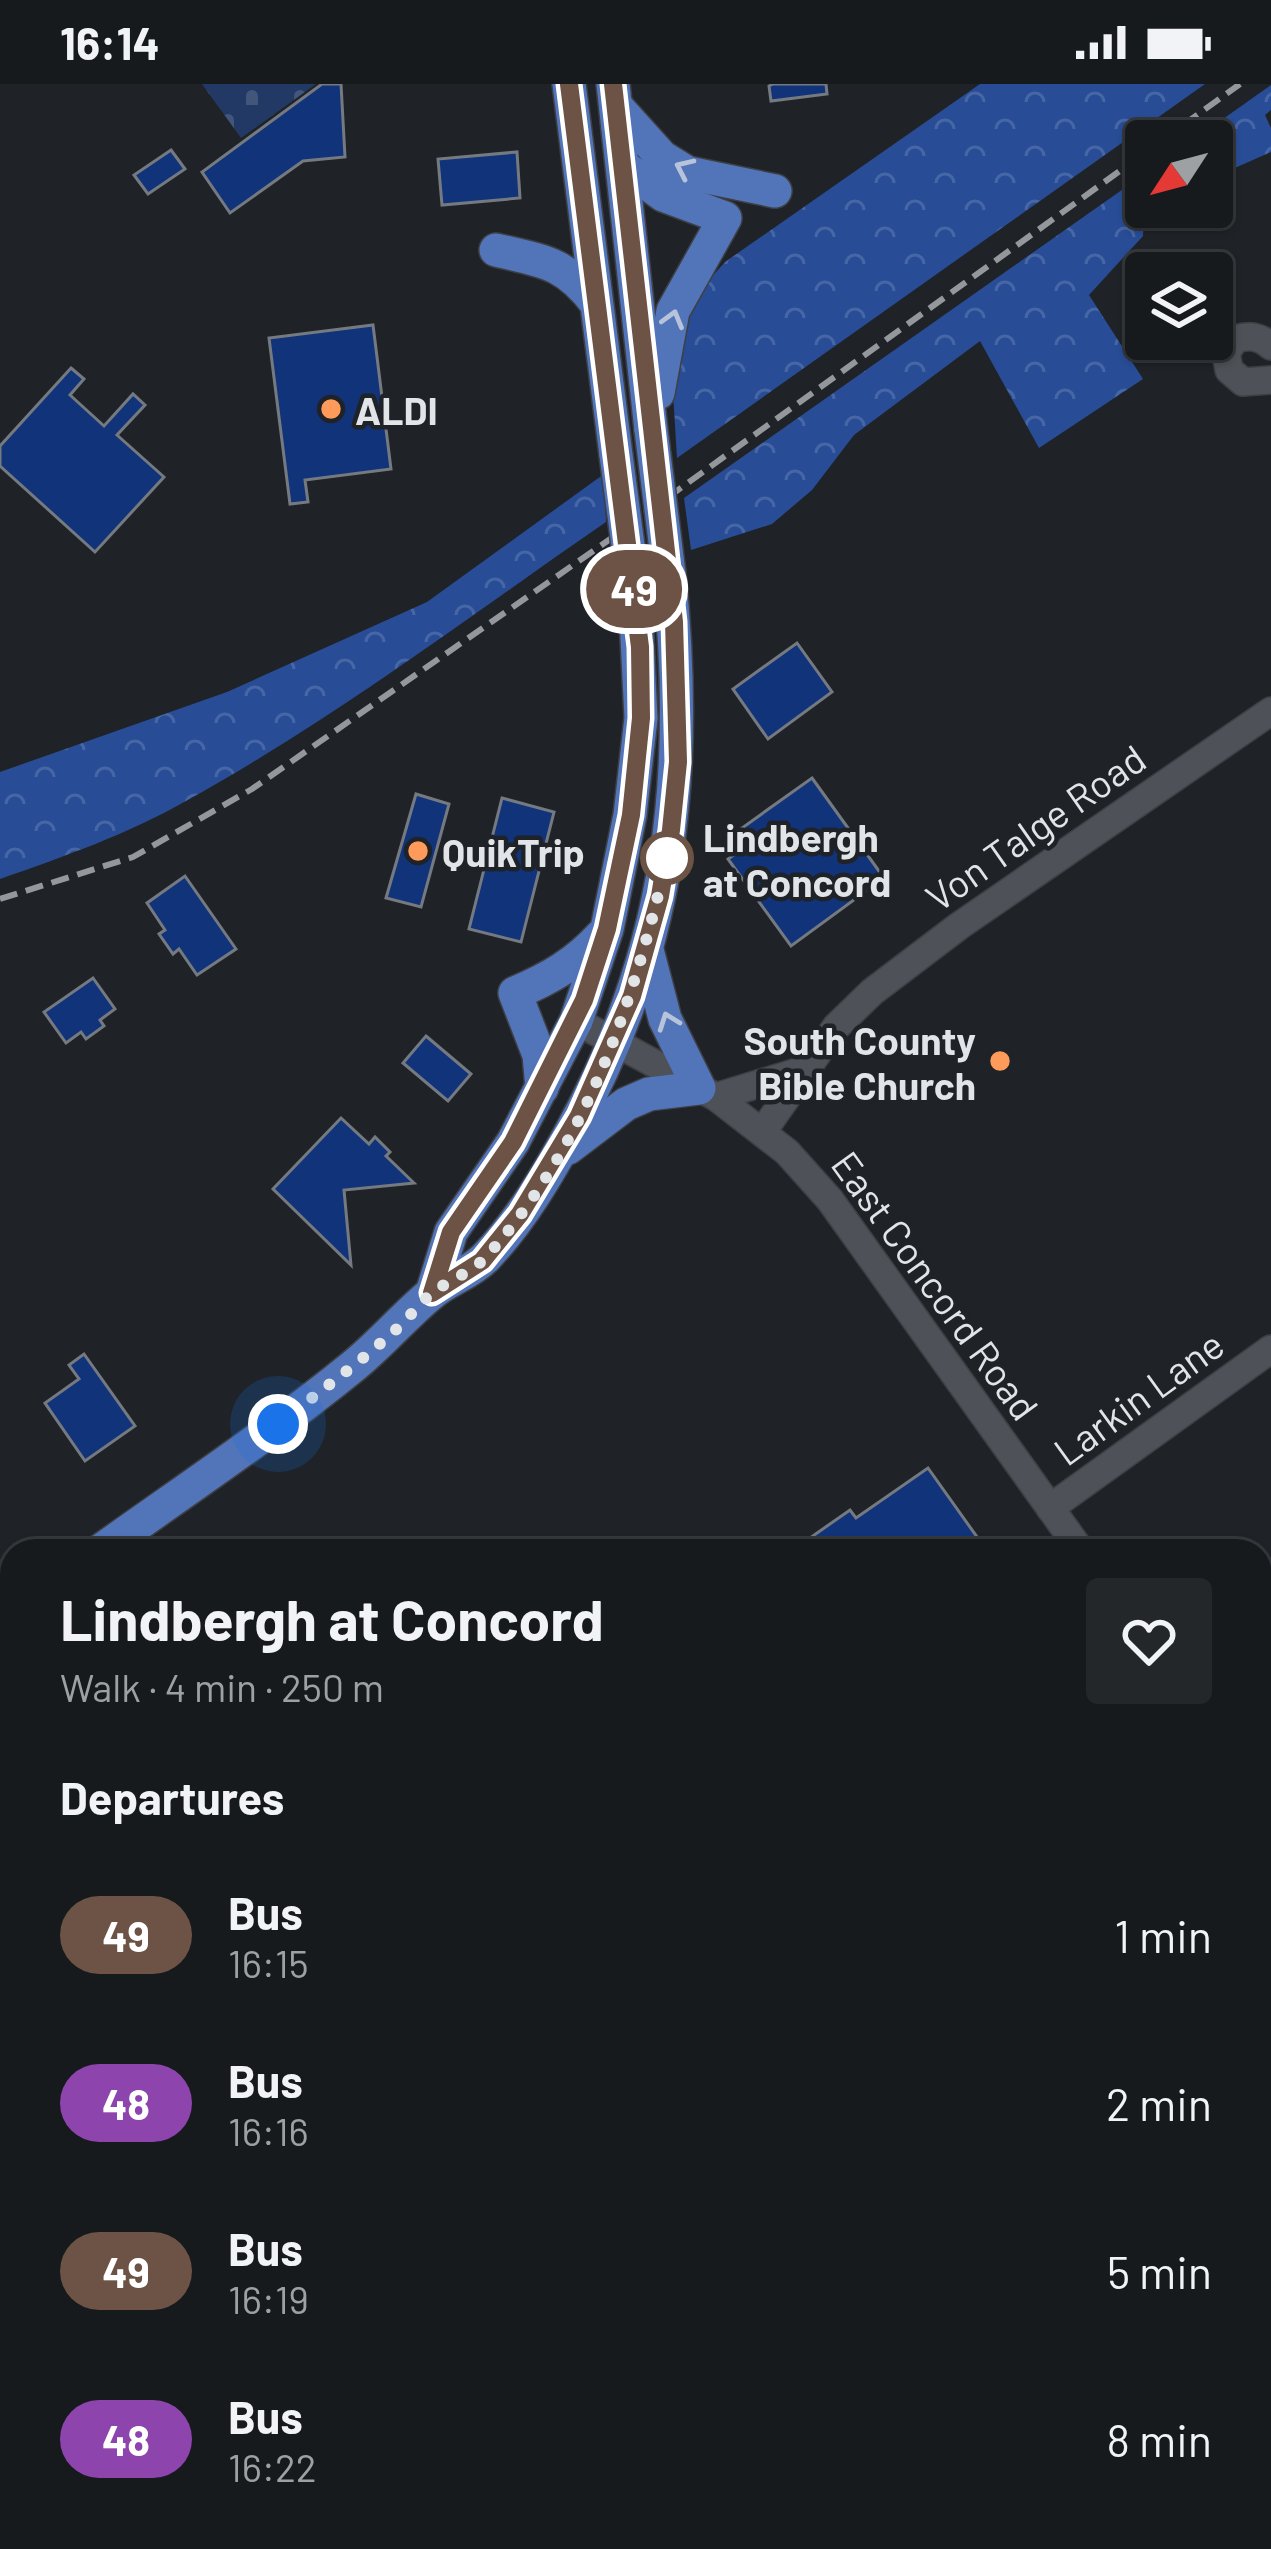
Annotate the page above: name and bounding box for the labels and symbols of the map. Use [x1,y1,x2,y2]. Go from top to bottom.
north arrow [1125,120,1233,228]
one-way arrow [675,159,696,182]
one-way arrow [659,309,684,330]
place label: ALDI [355,386,438,433]
marker: ALDI [318,396,344,422]
line badge: 49 [580,550,688,628]
street label: Von Talge Road [916,734,1154,920]
place label: Lindbergh at Concord [703,813,891,905]
place label: QuikTrip [442,828,585,875]
marker: Lindbergh at Concord [642,833,692,883]
marker: QuikTrip [405,838,431,864]
one-way arrow [658,1011,682,1032]
place label: South County Bible Church [743,1016,976,1108]
marker: South County Bible Church [987,1048,1013,1074]
street label: East Concord Road [823,1141,1049,1429]
street label: Larkin Lane [1044,1320,1232,1474]
your location [248,1394,308,1454]

